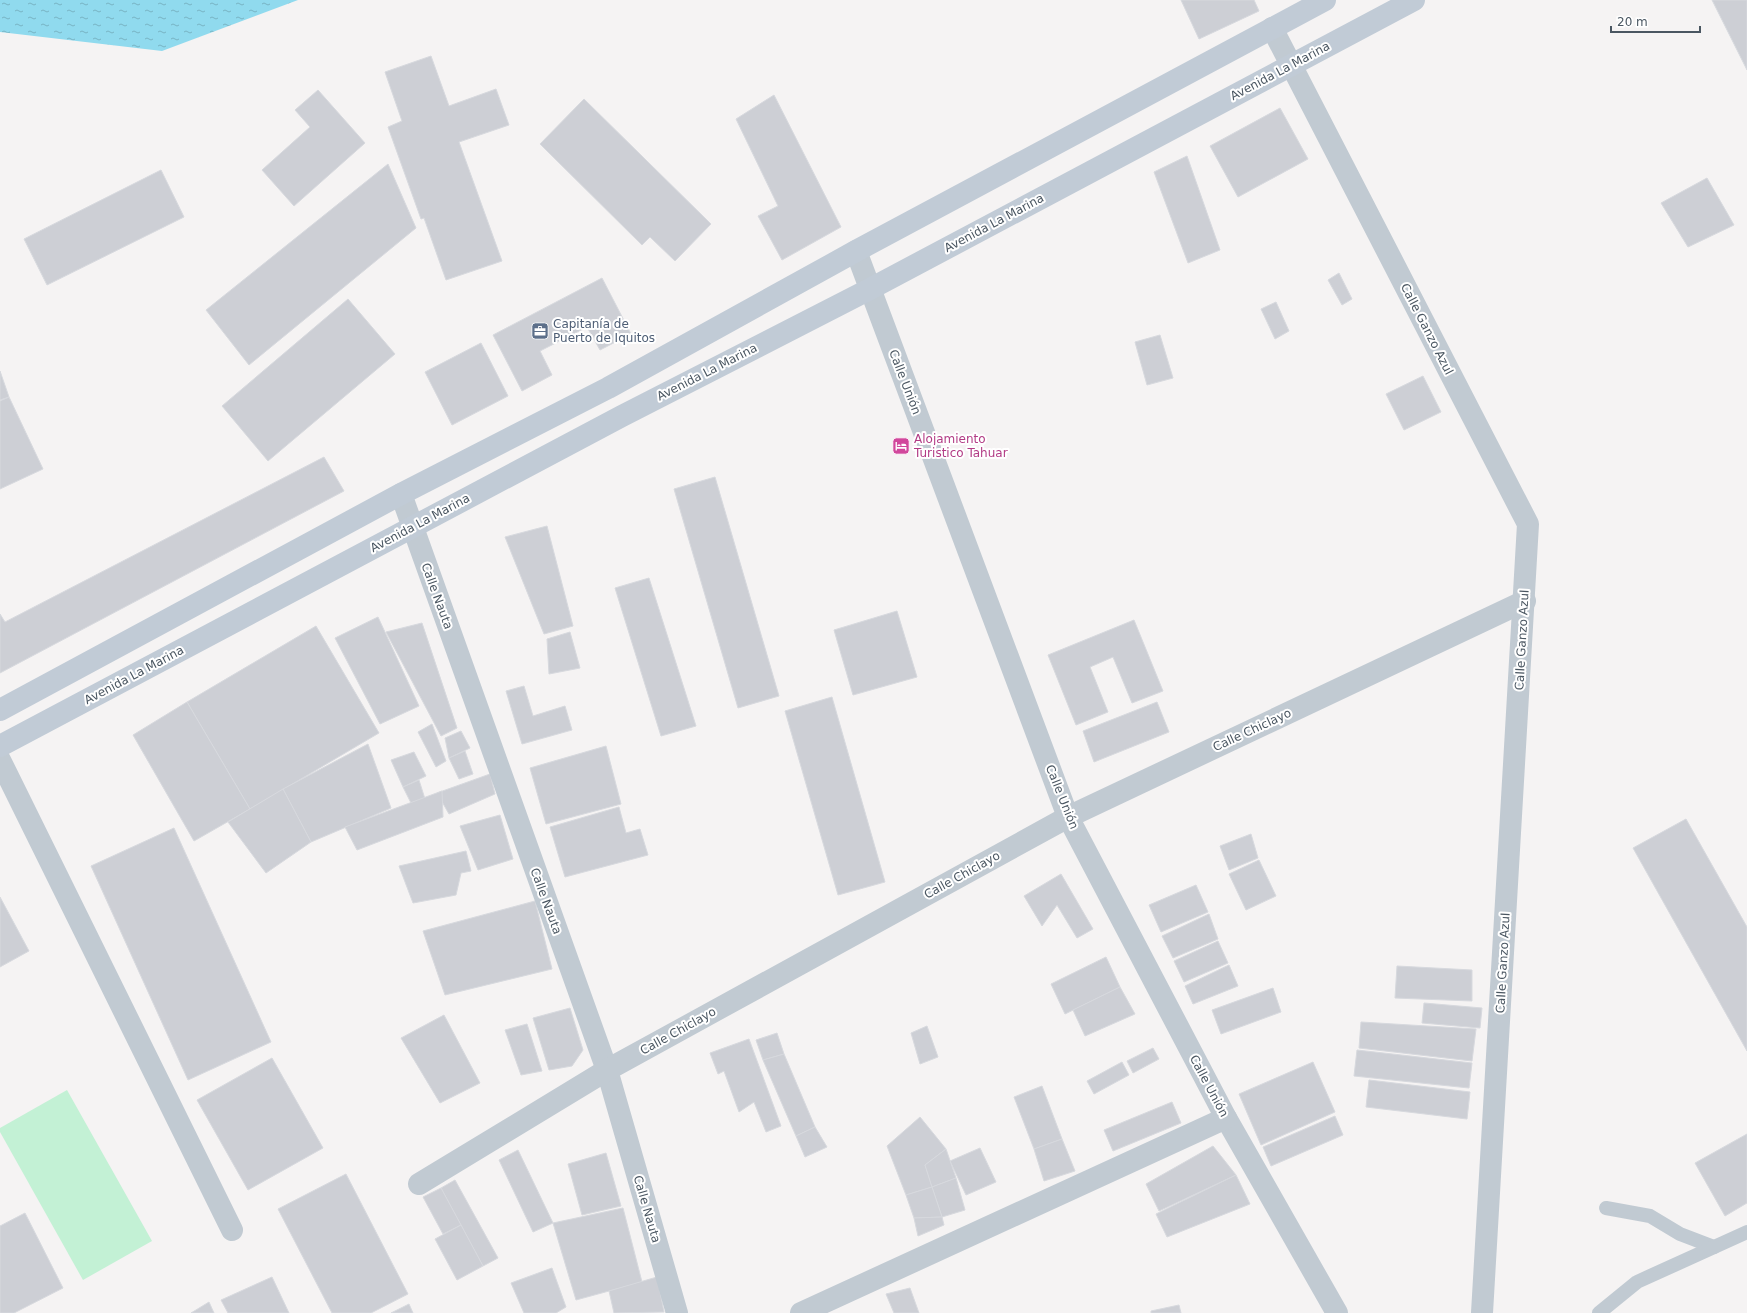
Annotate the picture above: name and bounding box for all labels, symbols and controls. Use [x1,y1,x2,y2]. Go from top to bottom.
scale bar [1611,8,1700,34]
text: 20 m [1617,15,1648,29]
street label: Avenida La Marina [1228,39,1332,103]
street label: Avenida La Marina [942,191,1046,255]
street label: Calle Ganzo Azul [1398,281,1456,377]
place label: Capitanía de Puerto de Iquitos [553,317,655,345]
office icon: Capitanía de Puerto de Iquitos [530,321,550,341]
street label: Avenida La Marina [655,341,759,403]
street label: Calle Unión [886,348,924,416]
place label: Alojamiento Turistico Tahuar [913,432,1008,460]
hotel icon: Alojamiento Turistico Tahuar [891,436,911,456]
street label: Avenida La Marina [368,491,472,555]
street label: Calle Nauta [419,561,455,631]
street label: Calle Ganzo Azul [1512,589,1532,691]
street label: Avenida La Marina [82,643,186,707]
street label: Calle Chiclayo [1211,706,1293,754]
street label: Calle Unión [1043,763,1081,831]
street label: Calle Chiclayo [922,848,1002,902]
street label: Calle Nauta [528,866,564,936]
street label: Calle Ganzo Azul [1493,912,1513,1014]
street label: Calle Chiclayo [638,1004,718,1058]
street label: Calle Unión [1187,1053,1231,1119]
street label: Calle Nauta [631,1174,663,1244]

